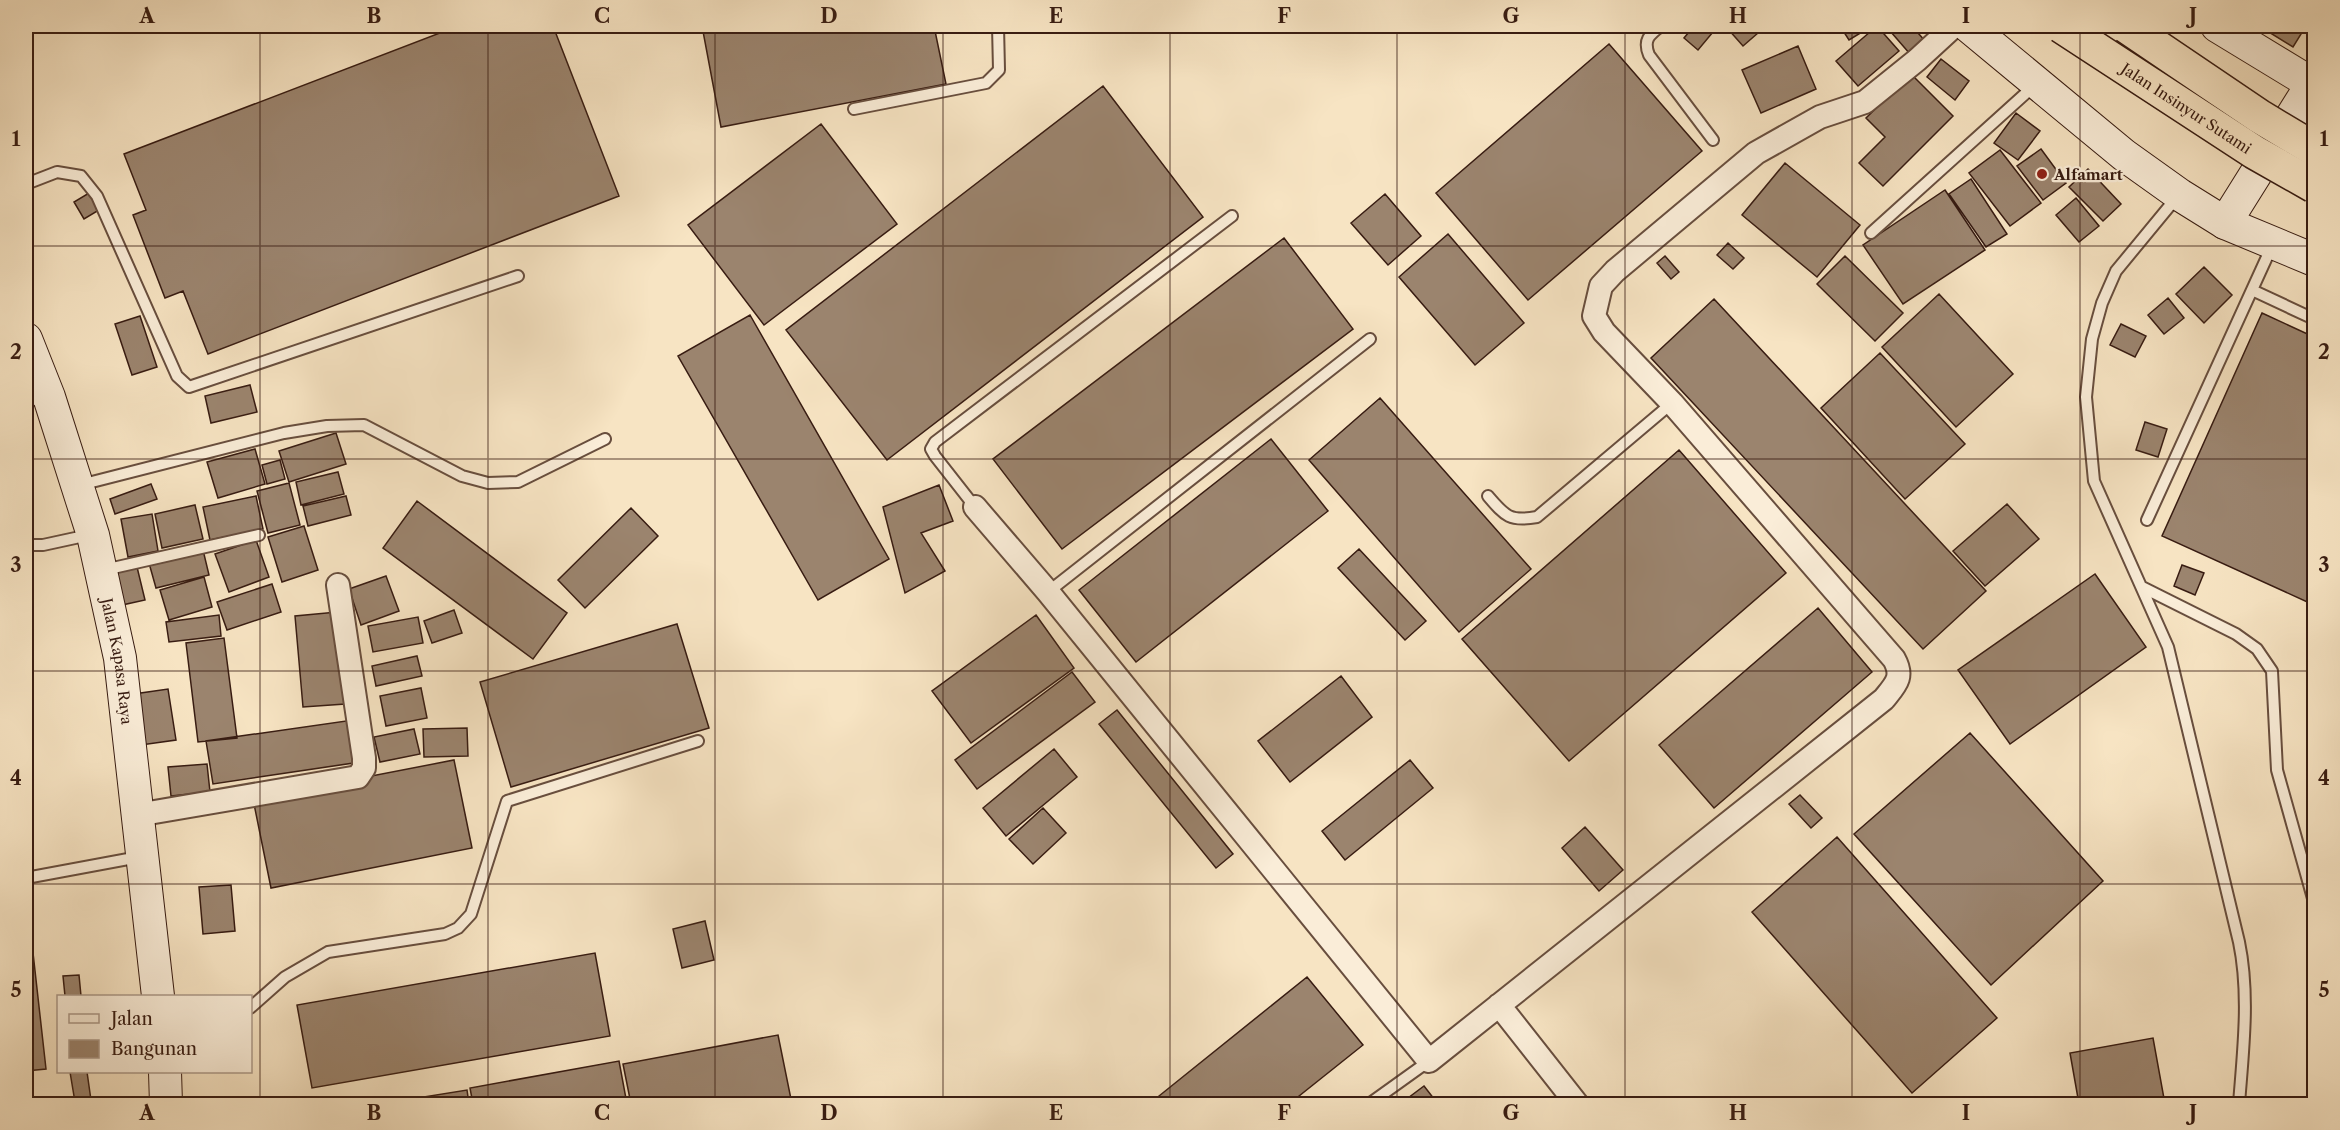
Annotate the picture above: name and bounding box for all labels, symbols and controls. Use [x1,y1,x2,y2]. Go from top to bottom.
text: A [138,4,155,28]
text: B [367,4,382,28]
text: C [594,4,610,28]
text: D [820,4,838,28]
text: E [1049,4,1063,28]
text: F [1277,4,1291,28]
text: G [1503,4,1520,28]
text: H [1729,4,1747,28]
text: I [1962,4,1970,28]
text: J [2185,4,2197,28]
street label: Jalan Insinyur Sutami [2116,57,2256,158]
text: 1 [12,127,21,151]
text: 1 [2320,127,2329,151]
place label: Alfamart [2053,165,2123,184]
marker: Alfamart [2035,167,2049,181]
text: 2 [10,340,22,364]
text: 2 [2318,340,2330,364]
text: 3 [10,553,22,577]
text: 3 [2318,553,2330,577]
street label: Jalan Kapasa Raya [97,594,137,726]
text: 4 [10,766,22,790]
text: 4 [2318,766,2330,790]
text: 5 [10,978,22,1002]
text: 5 [2318,978,2330,1002]
legend [57,995,252,1073]
text: Jalan [108,1008,153,1030]
text: Bangunan [111,1038,197,1060]
text: A [138,1101,155,1125]
text: B [367,1101,382,1125]
text: C [594,1101,610,1125]
text: D [820,1101,838,1125]
text: E [1049,1101,1063,1125]
text: F [1277,1101,1291,1125]
text: G [1503,1101,1520,1125]
text: H [1729,1101,1747,1125]
text: I [1962,1101,1970,1125]
text: J [2185,1101,2197,1125]

